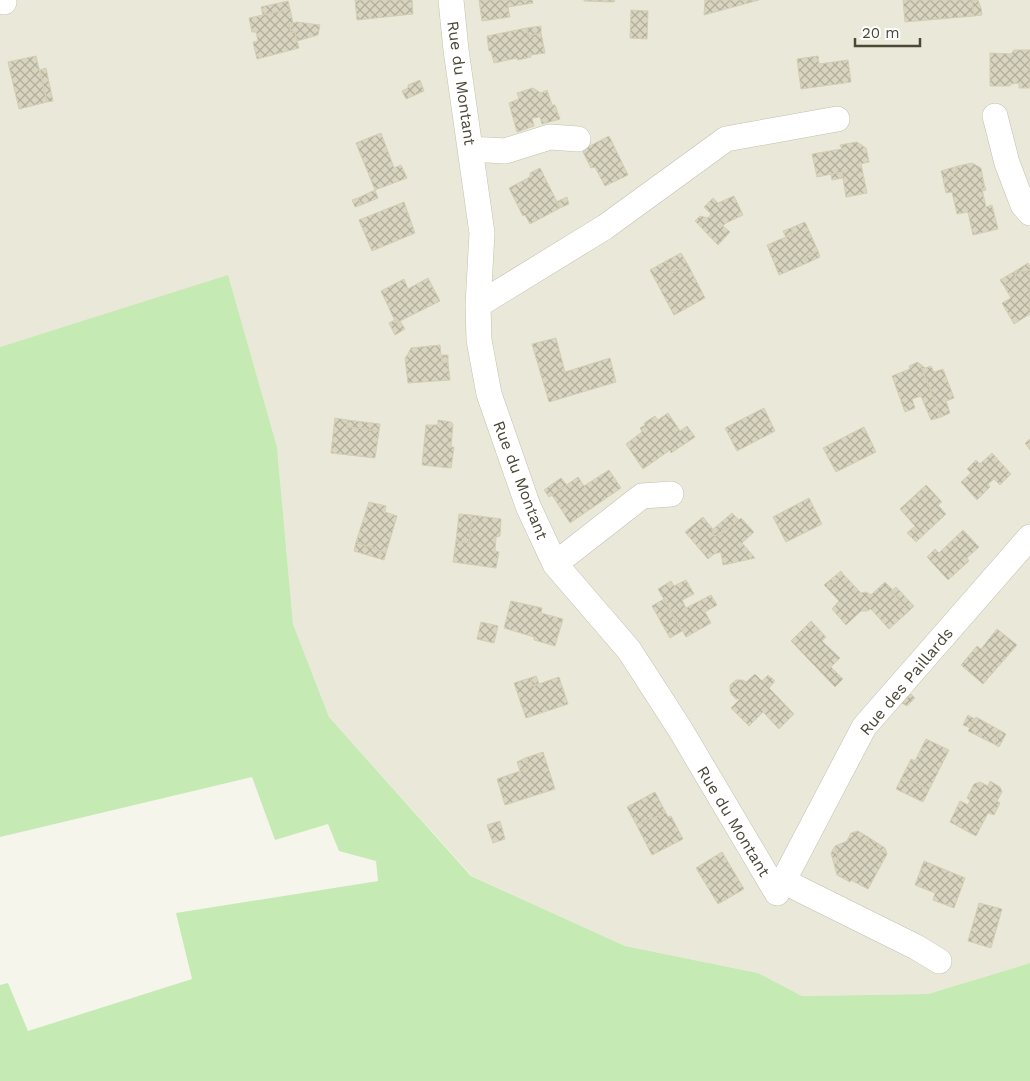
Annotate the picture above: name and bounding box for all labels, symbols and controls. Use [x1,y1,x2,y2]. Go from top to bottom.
scale bar [855,15,920,47]
street label: Rue du Montant [443,20,480,147]
text: 20 m [862,24,900,42]
street label: Rue du Montant [489,418,552,542]
street label: Rue des Paillards [856,624,957,739]
street label: Rue du Montant [693,763,774,880]

